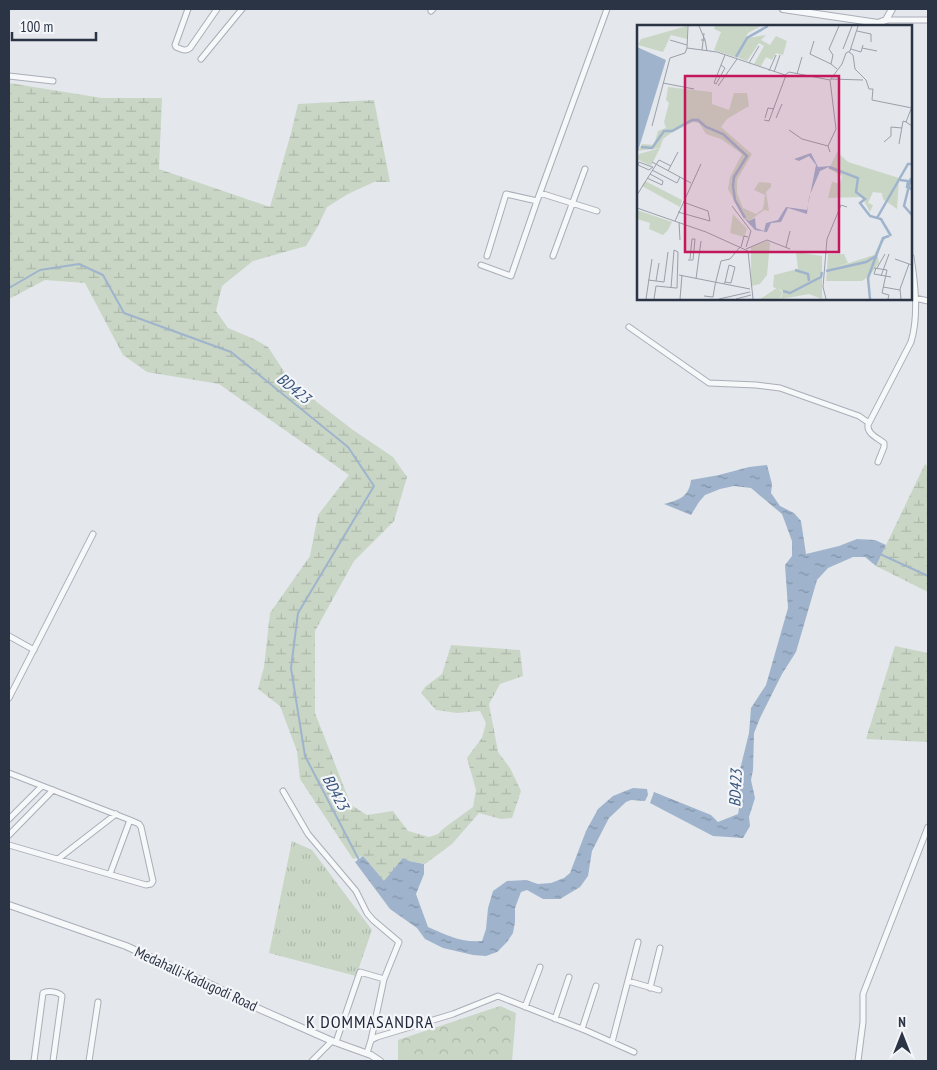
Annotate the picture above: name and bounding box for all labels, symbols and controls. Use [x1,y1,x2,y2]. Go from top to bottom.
scale bar [12,10,96,42]
text: 100 m [20,17,53,36]
inset map [637,25,912,300]
water label: BD423 [273,368,316,409]
water label: BD423 [724,767,746,807]
water label: BD423 [318,771,354,815]
street label: Medahalli-Kadugodi Road [132,942,261,1015]
district label: K DOMMASANDRA [306,1010,434,1033]
north arrow [877,1010,927,1060]
text: N [898,1013,906,1031]

